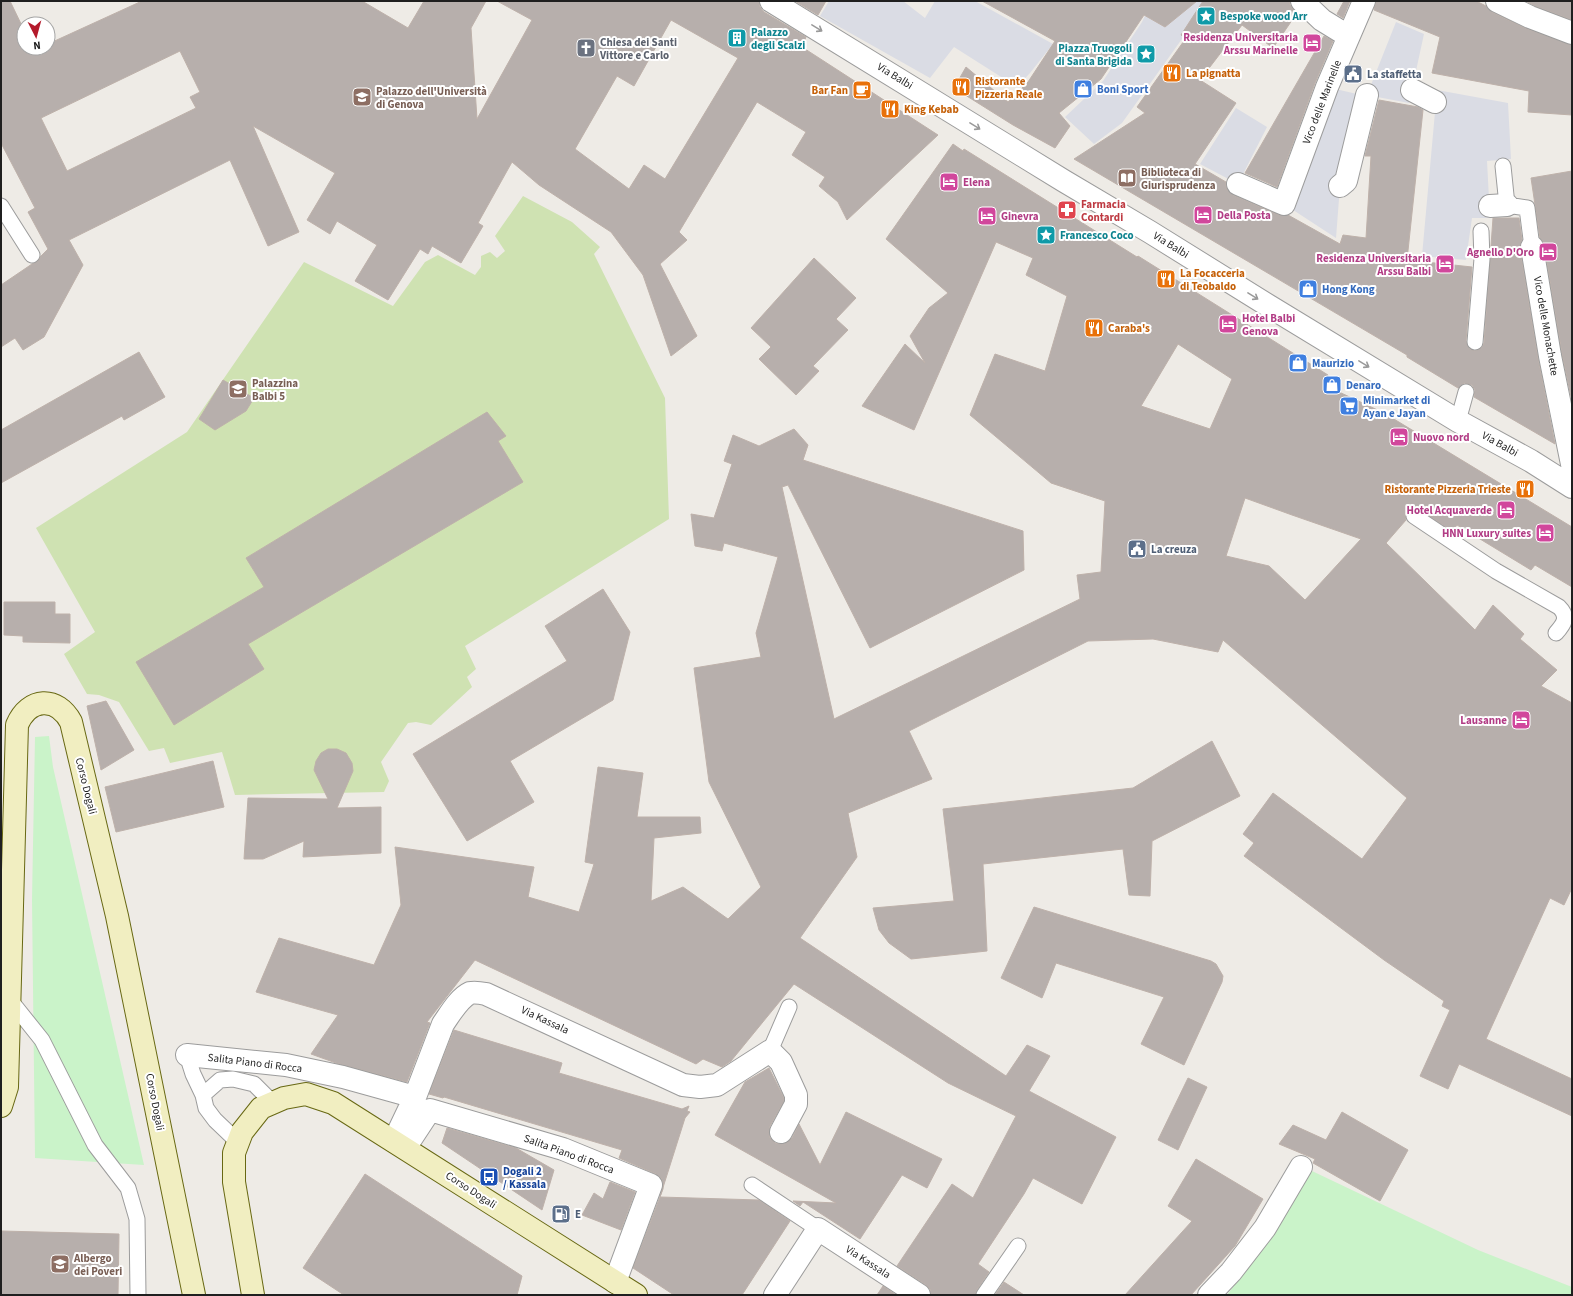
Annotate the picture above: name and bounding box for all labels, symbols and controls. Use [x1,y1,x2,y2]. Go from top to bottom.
place icon: Bespoke wood Arr [1195,5,1217,27]
place label: Bespoke wood Arr [1220,9,1308,24]
north arrow [16,16,56,56]
place label: Palazzo degli Scalzi [751,25,805,53]
one-way arrow [811,25,823,33]
building icon: Palazzo degli Scalzi [726,27,748,49]
place label: Residenza Universitaria Arssu Marinelle [1183,30,1298,58]
hotel icon: Residenza Universitaria Arssu Marinelle [1301,32,1323,54]
place label: Chiesa dei Santi Vittore e Carlo [599,35,677,63]
church icon: Chiesa dei Santi Vittore e Carlo [575,37,597,59]
text: N [33,38,41,53]
place label: Piazza Truogoli di Santa Brigida [1055,41,1132,69]
place icon: Piazza Truogoli di Santa Brigida [1135,43,1157,65]
street label: Vico delle Marinelle [1299,57,1345,146]
street label: Via Balbi [874,59,916,93]
restaurant icon: La pignatta [1161,62,1183,84]
public building icon: La staffetta [1342,63,1364,85]
place label: La pignatta [1186,66,1241,81]
place label: La staffetta [1367,67,1422,82]
place label: Ristorante Pizzeria Reale [975,74,1043,102]
restaurant icon: Ristorante Pizzeria Reale [950,76,972,98]
shop icon: Boni Sport [1072,78,1094,100]
cafe icon: Bar Fan [851,79,873,101]
place label: Boni Sport [1097,82,1149,97]
place label: Bar Fan [812,83,848,98]
place label: Palazzo dell'Università di Genova [376,84,487,112]
school or university icon: Palazzo dell'Università di Genova [351,86,373,108]
restaurant icon: King Kebab [879,98,901,120]
place label: King Kebab [904,102,959,117]
one-way arrow [969,122,980,130]
place label: Biblioteca di Giurisprudenza [1141,165,1216,193]
library icon: Biblioteca di Giurisprudenza [1116,167,1138,189]
hotel icon: Elena [938,171,960,193]
place label: Elena [963,175,990,190]
place label: Farmacia Contardi [1081,197,1126,225]
pharmacy icon: Farmacia Contardi [1056,199,1078,221]
hotel icon: Della Posta [1192,204,1214,226]
hotel icon: Ginevra [976,205,998,227]
place label: Della Posta [1217,208,1271,223]
place label: Ginevra [1001,209,1039,224]
place icon: Francesco Coco [1035,224,1057,246]
place label: Francesco Coco [1060,228,1134,243]
street label: Via Balbi [1150,228,1192,262]
hotel icon: Agnello D'Oro [1537,241,1559,263]
place label: Agnello D'Oro [1466,245,1534,260]
place label: Residenza Universitaria Arssu Balbi [1316,251,1431,279]
hotel icon: Residenza Universitaria Arssu Balbi [1434,253,1456,275]
place label: La Focacceria di Teobaldo [1180,266,1245,294]
restaurant icon: La Focacceria di Teobaldo [1155,268,1177,290]
street label: Vico delle Monachette [1530,275,1562,377]
shop icon: Hong Kong [1297,278,1319,300]
place label: Hong Kong [1322,282,1375,297]
one-way arrow [1247,293,1259,301]
place label: Hotel Balbi Genova [1242,311,1295,339]
hotel icon: Hotel Balbi Genova [1217,313,1239,335]
restaurant icon: Caraba's [1083,317,1105,339]
place label: Caraba's [1108,321,1150,336]
shop icon: Maurizio [1287,352,1309,374]
place label: Maurizio [1312,356,1354,371]
one-way arrow [1358,360,1370,368]
shop icon: Denaro [1321,374,1343,396]
place label: Palazzina Balbi 5 [252,376,298,404]
school or university icon: Palazzina Balbi 5 [227,378,249,400]
place label: Denaro [1346,378,1381,393]
place label: Minimarket di Ayan e Jayan [1362,393,1430,421]
supermarket icon: Minimarket di Ayan e Jayan [1338,395,1360,417]
hotel icon: Nuovo nord [1388,426,1410,448]
street label: Via Balbi [1479,428,1521,460]
place label: Nuovo nord [1413,430,1470,445]
restaurant icon: Ristorante Pizzeria Trieste [1514,478,1536,500]
place label: Ristorante Pizzeria Trieste [1385,482,1511,497]
hotel icon: Hotel Acquaverde [1495,499,1517,521]
place label: Hotel Acquaverde [1407,503,1492,518]
hotel icon: HNN Luxury suites [1534,522,1556,544]
place label: HNN Luxury suites [1442,526,1531,541]
public building icon: La creuza [1126,538,1148,560]
place label: La creuza [1151,542,1197,557]
hotel icon: Lausanne [1510,709,1532,731]
place label: Lausanne [1460,713,1507,728]
street label: Corso Dogali [72,756,100,816]
street label: Via Kassala [519,1002,571,1038]
street label: Salita Piano di Rocca [207,1050,303,1076]
street label: Corso Dogali [142,1072,168,1132]
street label: Salita Piano di Rocca [522,1131,616,1177]
place label: Dogali 2 / Kassala [503,1164,546,1192]
bus stop icon: Dogali 2 / Kassala [478,1166,500,1188]
street label: Corso Dogali [443,1168,499,1212]
fuel station icon: E [550,1203,572,1225]
place label: E [575,1207,581,1222]
street label: Via Kassala [842,1242,894,1282]
place label: Albergo dei Poveri [73,1251,122,1279]
school or university icon: Albergo dei Poveri [49,1253,71,1275]

